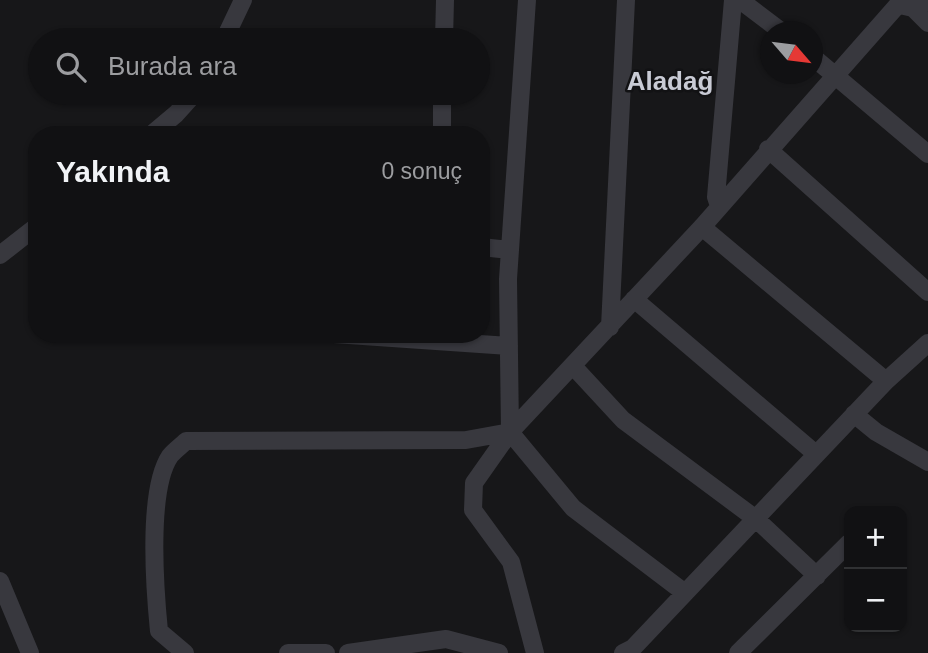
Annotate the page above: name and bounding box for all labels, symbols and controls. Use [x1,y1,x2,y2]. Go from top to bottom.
north arrow [760,21,823,84]
search box [28,28,490,105]
icon: search [52,48,90,86]
text: Burada ara [108,51,237,81]
district label: Aladağ [627,66,713,96]
text: Yakında [56,155,169,188]
text: 0 sonuç [381,158,462,184]
map controls [844,506,907,632]
button: + [844,506,907,569]
button: − [844,569,907,632]

